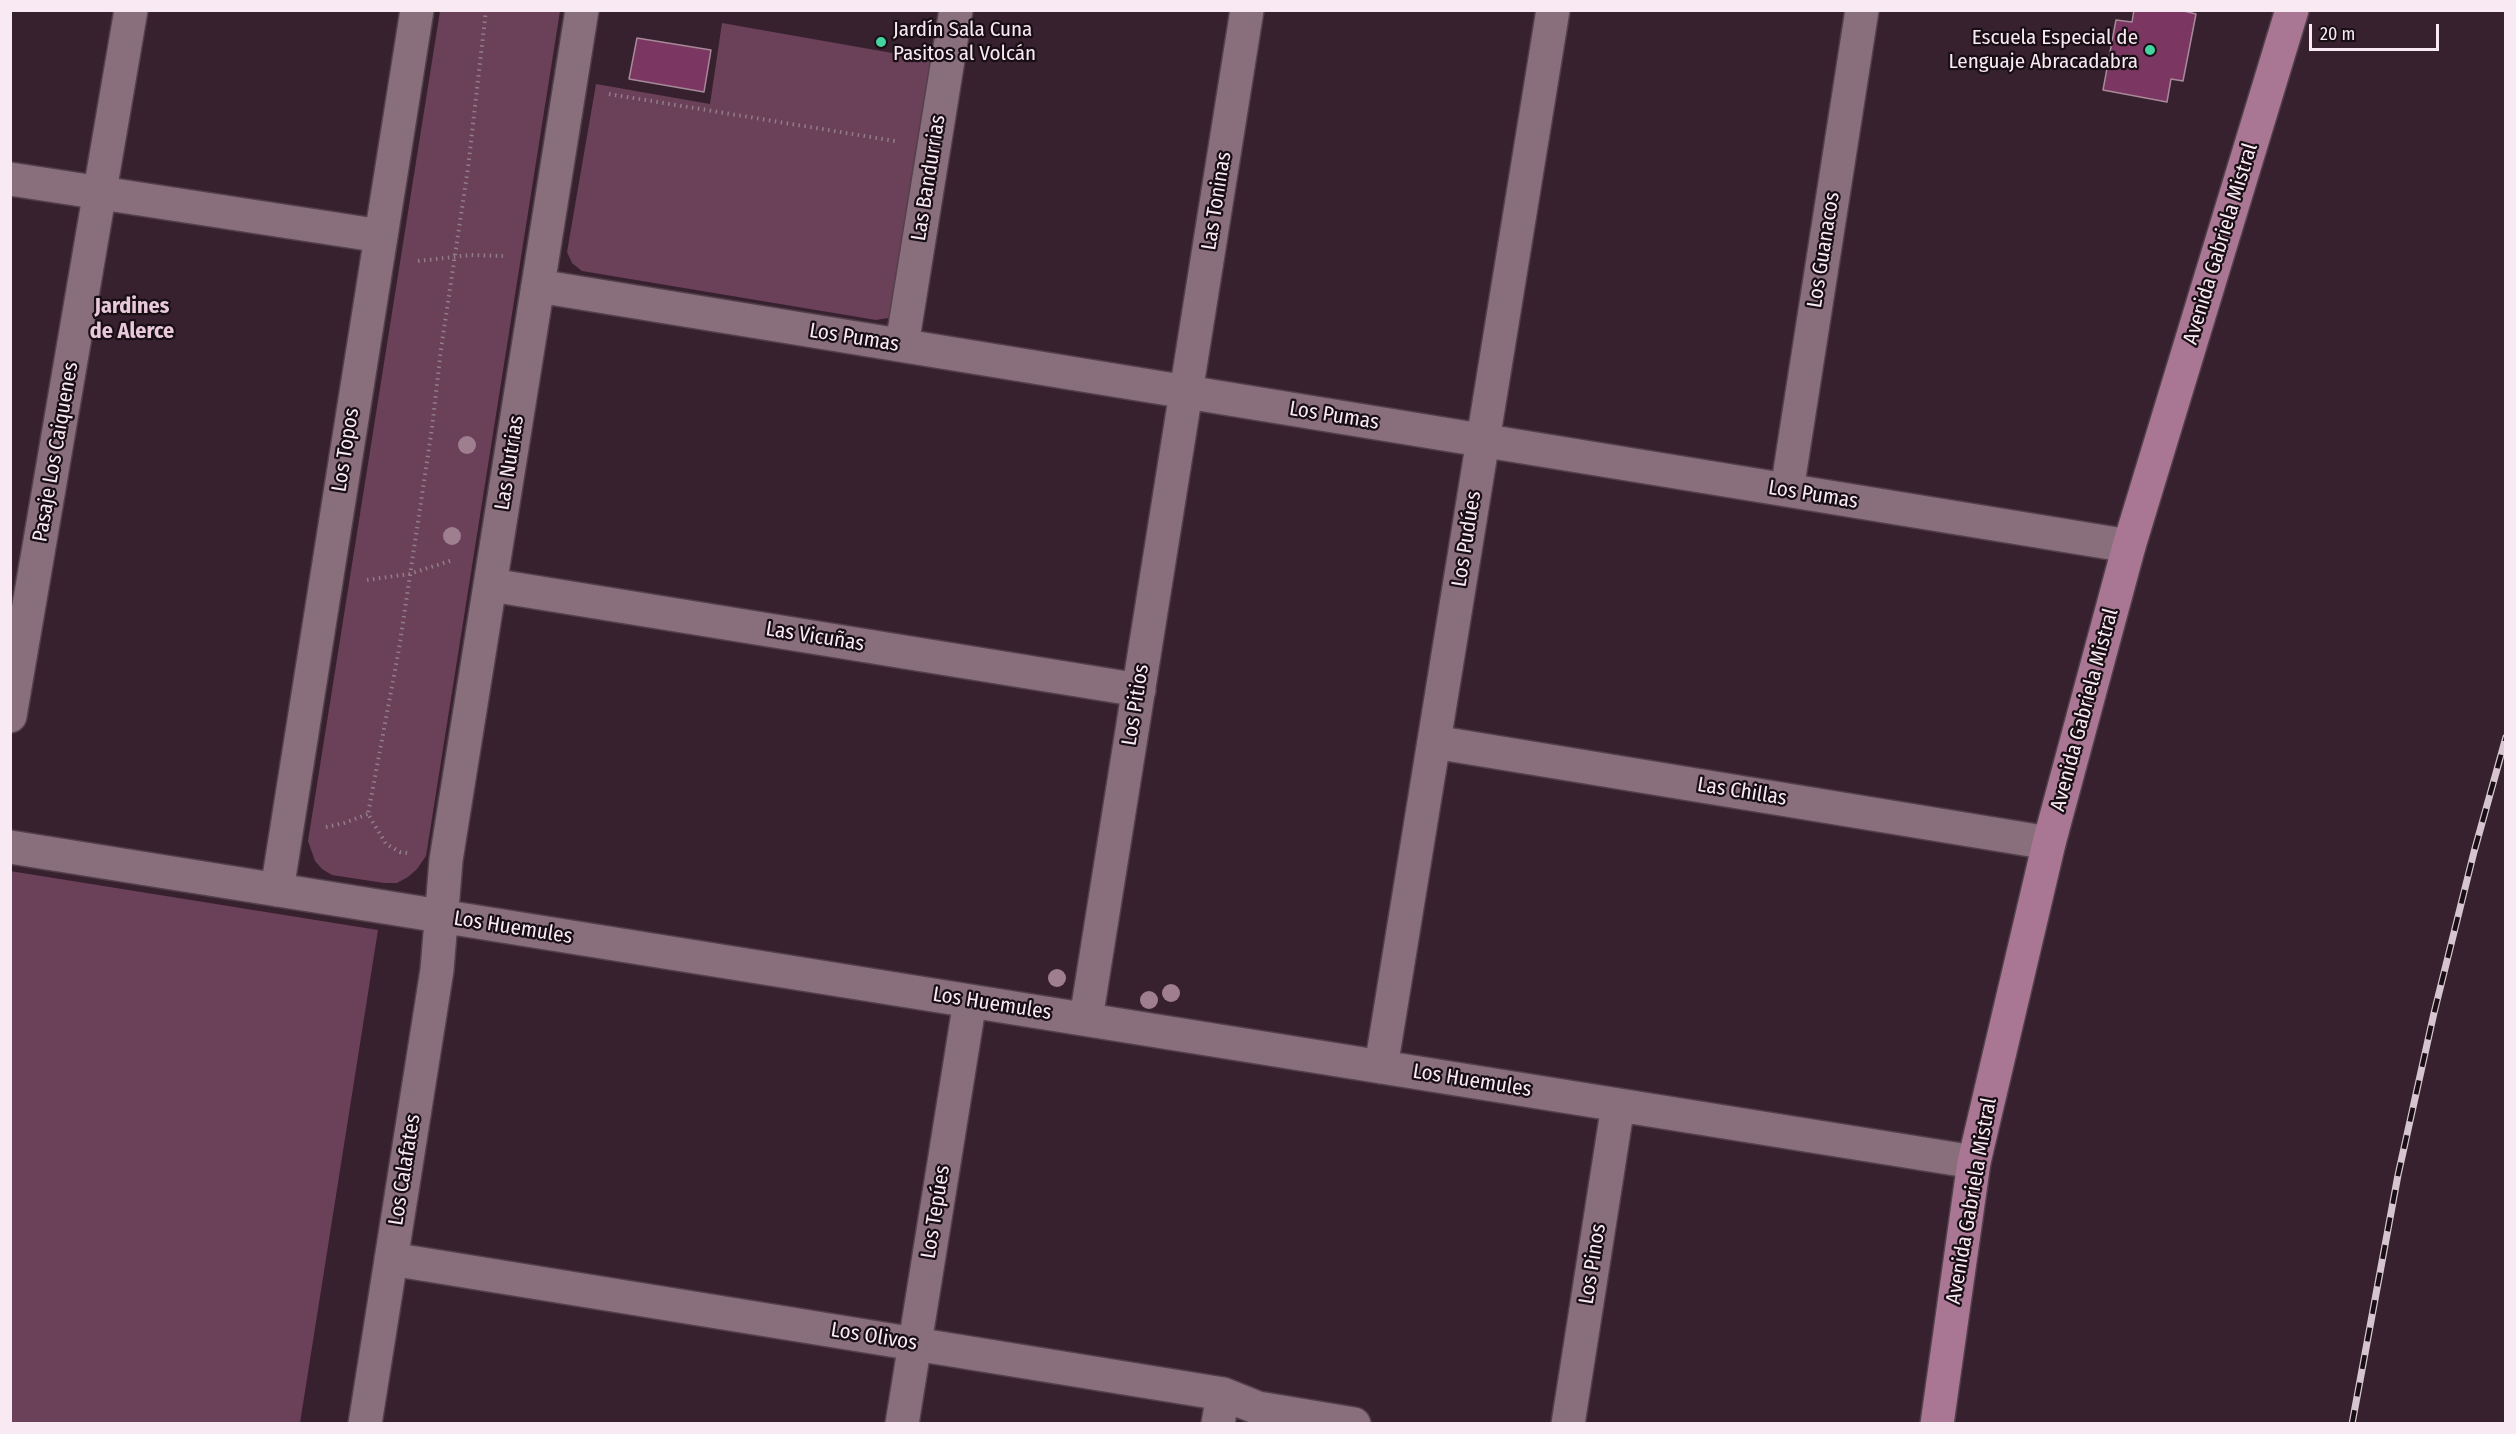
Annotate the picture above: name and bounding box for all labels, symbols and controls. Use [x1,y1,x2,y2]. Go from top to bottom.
scale bar [2312,12,2442,50]
place label: Jardín Sala Cuna Pasitos al Volcán [893,17,1036,67]
text: 20 m [2320,23,2355,45]
place label: Escuela Especial de Lenguaje Abracadabra [1948,25,2138,75]
marker: Jardín Sala Cuna Pasitos al Volcán [874,35,888,49]
marker: Escuela Especial de Lenguaje Abracadabra [2143,43,2157,57]
street label: Las Bandurrias [907,113,951,243]
street label: Avenida Gabriela Mistral [2178,140,2264,348]
street label: Las Toninas [1197,150,1237,252]
street label: Los Guanacos [1802,190,1846,310]
district label: Jardines de Alerce [90,294,174,346]
street label: Los Pumas [807,318,901,358]
street label: Pasaje Los Caiquenes [28,360,84,544]
street label: Los Pumas [1287,396,1381,436]
street label: Los Topos [327,406,365,494]
street label: Las Nutrias [490,414,530,512]
street label: Los Pumas [1766,475,1860,515]
street label: Los Pudúes [1447,489,1487,589]
street label: Avenida Gabriela Mistral [2046,606,2124,814]
street label: Las Vicuñas [764,617,866,657]
street label: Los Pitios [1117,662,1155,748]
street label: Las Chillas [1696,773,1788,811]
street label: Los Huemules [452,906,574,950]
street label: Los Huemules [931,982,1053,1026]
street label: Los Huemules [1411,1059,1533,1103]
street label: Avenida Gabriela Mistral [1941,1096,2003,1306]
street label: Los Calafates [384,1113,426,1227]
street label: Los Tepúes [916,1163,956,1261]
street label: Los Pinos [1574,1222,1612,1306]
street label: Los Olivos [829,1318,919,1356]

